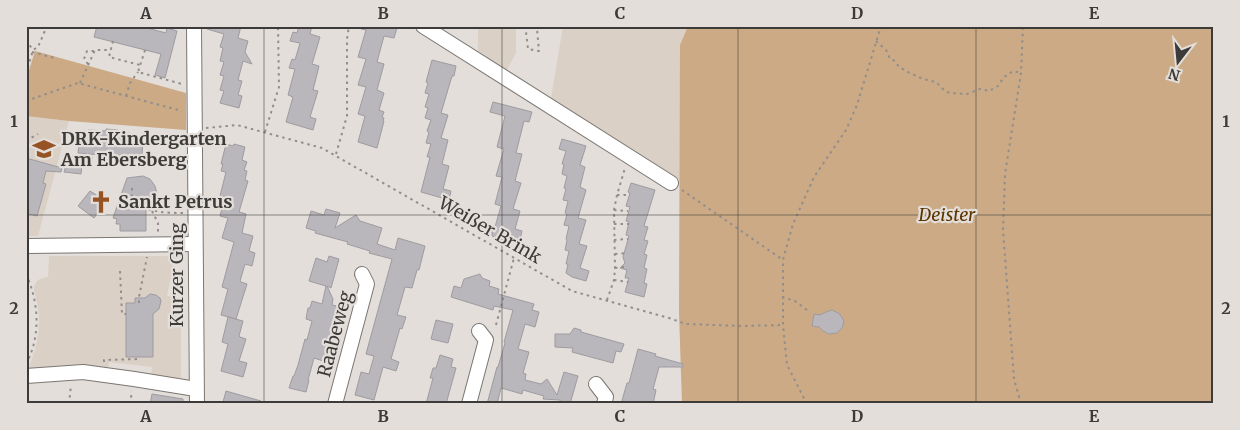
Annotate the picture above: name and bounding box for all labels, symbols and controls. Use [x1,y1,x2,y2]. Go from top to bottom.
text: A [139,3,152,23]
text: B [377,3,389,23]
text: C [615,3,625,23]
text: D [851,3,863,23]
text: E [1089,3,1100,23]
north arrow [1152,38,1202,88]
text: N [1167,64,1182,85]
text: 1 [10,111,18,131]
text: 1 [1222,111,1230,131]
place label: DRK-Kindergarten Am Ebersberg [60,127,226,171]
school or university icon: DRK-Kindergarten Am Ebersberg [31,136,57,162]
church icon: Sankt Petrus [88,189,114,215]
place label: Sankt Petrus [118,190,233,213]
street label: Weißer Brink [434,190,546,269]
park label: Deister [918,203,976,226]
street label: Kurzer Ging [165,223,188,327]
street label: Raabeweg [312,288,357,379]
text: 2 [9,298,19,318]
text: 2 [1221,298,1231,318]
text: A [139,406,152,426]
text: B [377,406,389,426]
text: C [615,406,625,426]
text: D [851,406,863,426]
text: E [1089,406,1100,426]

